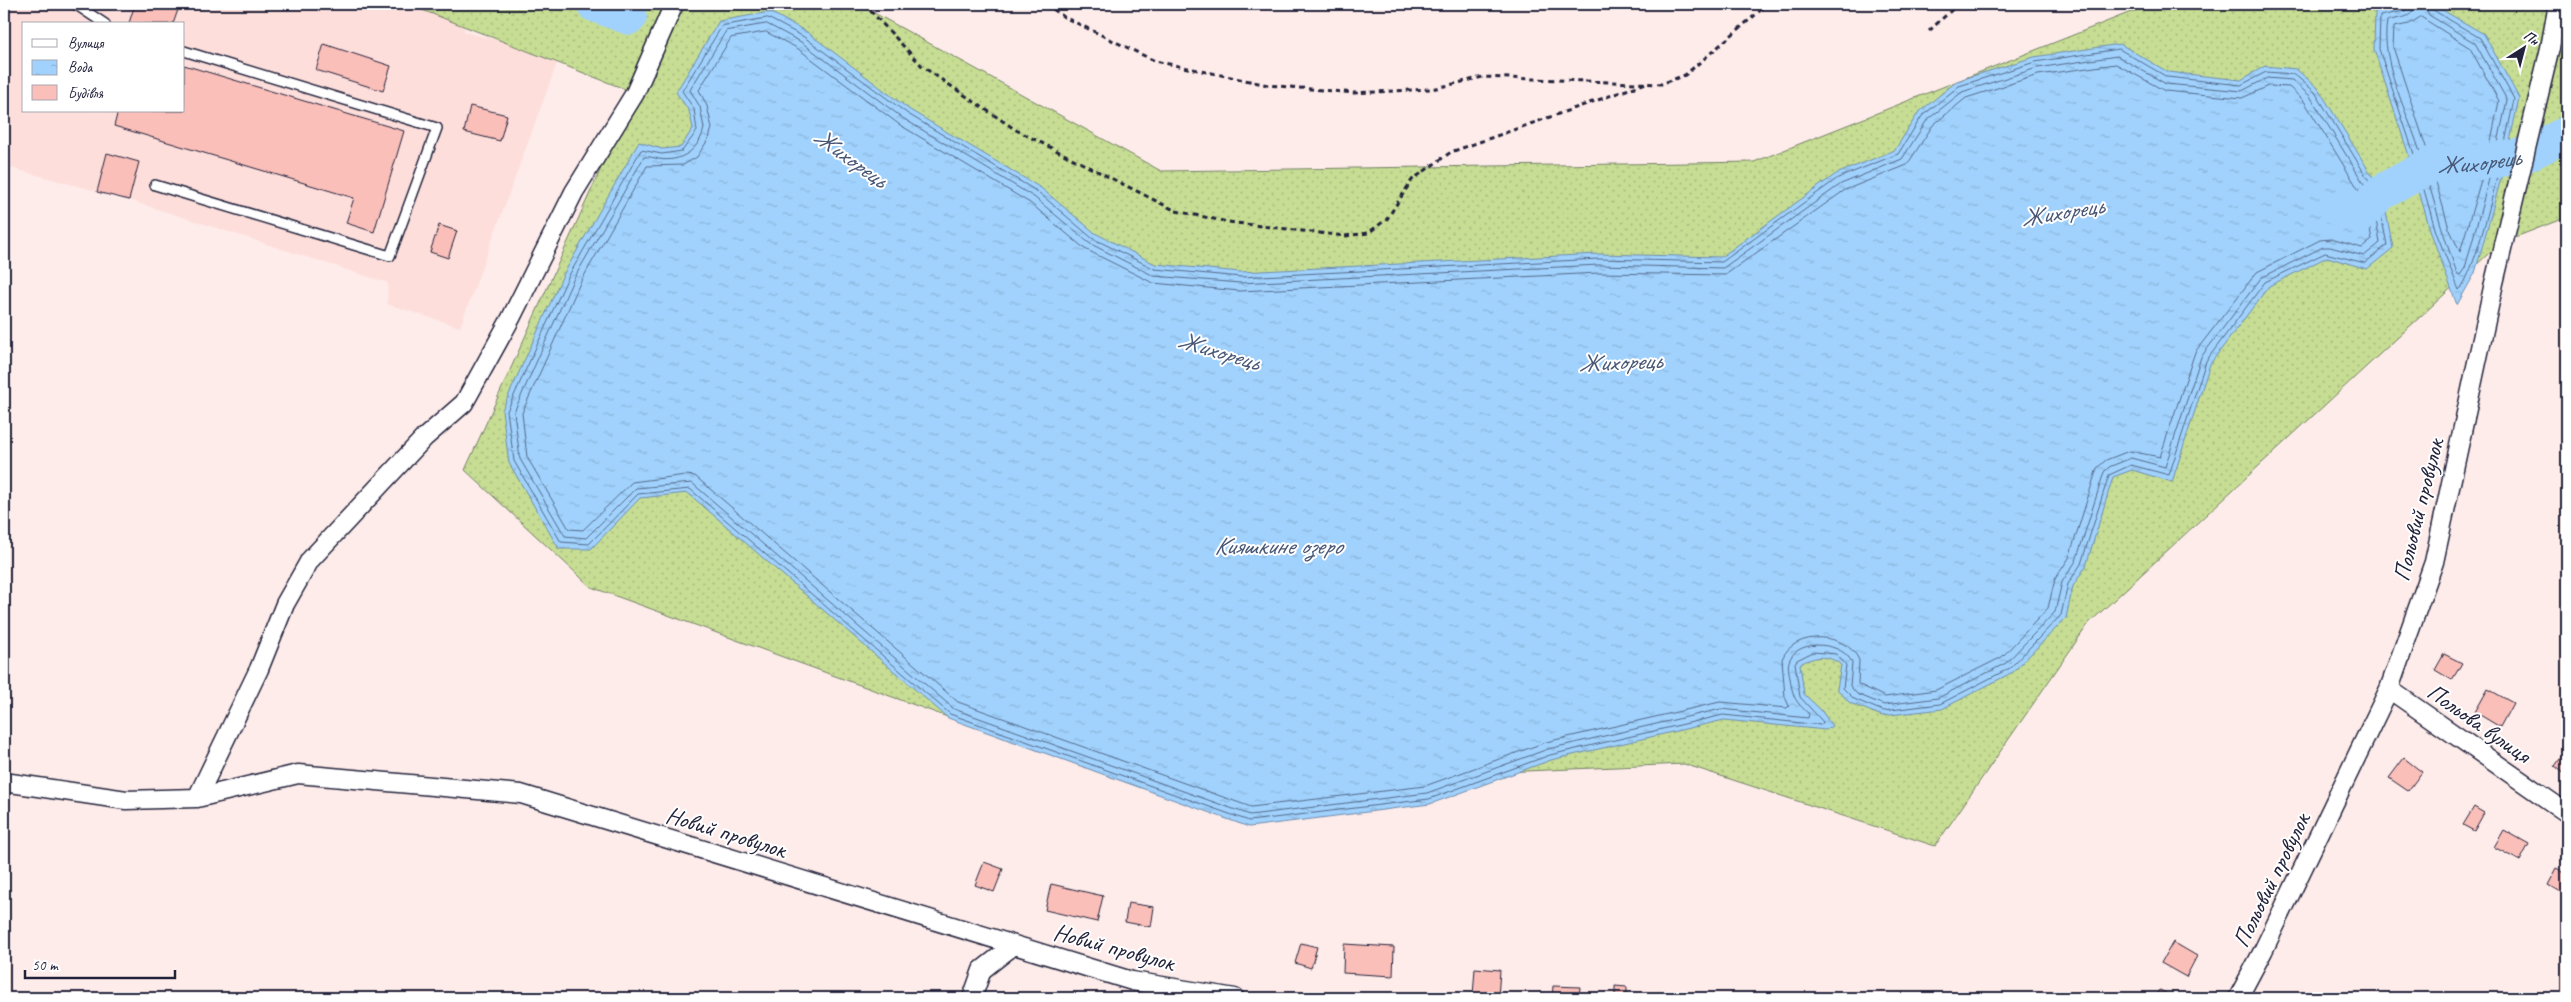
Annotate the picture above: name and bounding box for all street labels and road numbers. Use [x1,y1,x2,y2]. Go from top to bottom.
street label: Польовий провулок [2386,434,2451,584]
street label: Польова вулиця [2421,676,2538,771]
street label: Новий провулок [663,800,792,865]
street label: Польовий провулок [2226,806,2317,952]
street label: Новий провулок [1050,917,1180,978]

